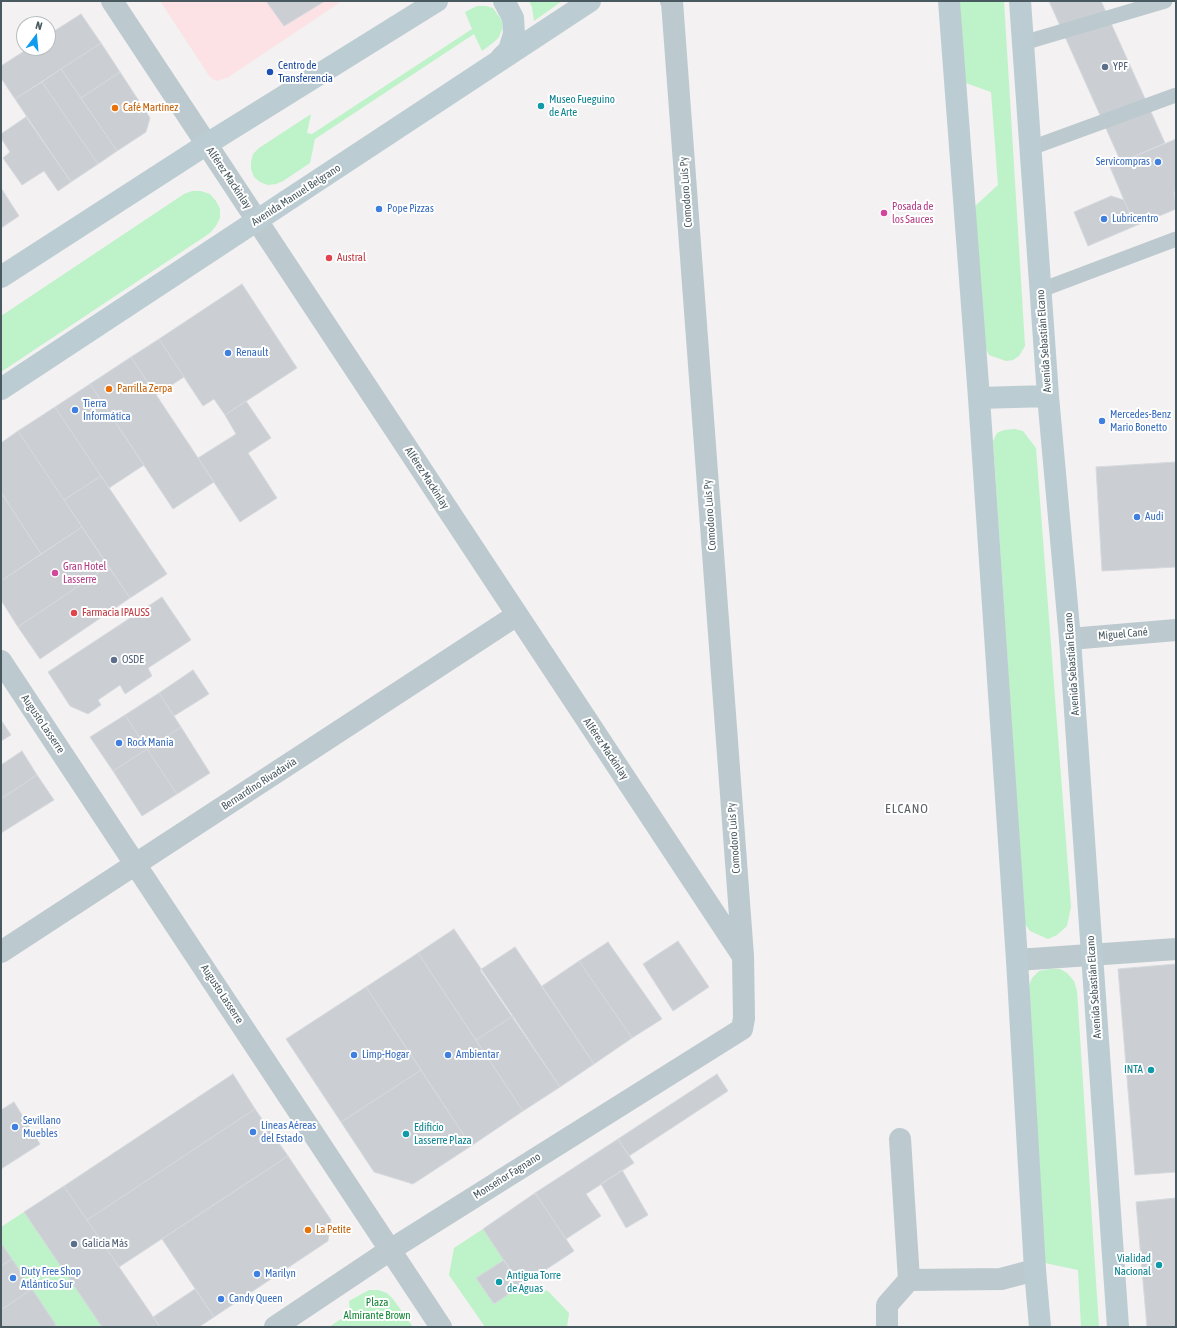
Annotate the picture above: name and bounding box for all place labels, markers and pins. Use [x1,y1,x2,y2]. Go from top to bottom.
place label: Centro de Transferencia [278,59,333,85]
place label: YPF [1113,60,1128,74]
marker: YPF [1100,62,1110,72]
marker: Centro de Transferencia [265,67,275,77]
place label: Museo Fueguino de Arte [549,93,615,119]
place label: Café Martínez [123,101,178,115]
marker: Museo Fueguino de Arte [536,101,546,111]
marker: Café Martínez [110,103,120,113]
place label: Servicompras [1096,155,1150,169]
marker: Servicompras [1153,157,1163,167]
place label: Posada de los Sauces [892,200,933,226]
place label: Pope Pizzas [387,202,434,216]
marker: Pope Pizzas [374,204,384,214]
marker: Posada de los Sauces [879,208,889,218]
place label: Lubricentro [1112,212,1159,226]
marker: Lubricentro [1099,214,1109,224]
place label: Austral [337,251,366,265]
marker: Austral [324,253,334,263]
place label: Renault [236,346,268,360]
marker: Renault [223,348,233,358]
place label: Parrilla Zerpa [117,382,172,396]
marker: Parrilla Zerpa [104,384,114,394]
place label: Tierra Informática [83,397,131,423]
marker: Tierra Informática [70,405,80,415]
place label: Mercedes-Benz Mario Bonetto [1110,408,1171,434]
marker: Mercedes-Benz Mario Bonetto [1097,416,1107,426]
place label: Audi [1145,510,1163,524]
marker: Audi [1132,512,1142,522]
place label: Gran Hotel Lasserre [63,560,106,586]
marker: Gran Hotel Lasserre [50,568,60,578]
place label: Farmacia IPAUSS [82,606,150,620]
marker: Farmacia IPAUSS [69,608,79,618]
place label: OSDE [122,653,144,667]
marker: OSDE [109,655,119,665]
place label: Rock Mania [127,736,174,750]
marker: Rock Mania [114,738,124,748]
place label: Limp-Hogar [362,1048,409,1062]
place label: Ambientar [456,1048,499,1062]
marker: Limp-Hogar [349,1050,359,1060]
marker: Ambientar [443,1050,453,1060]
place label: INTA [1124,1063,1143,1077]
marker: INTA [1146,1065,1156,1075]
place label: Sevillano Muebles [23,1114,61,1140]
place label: Líneas Aéreas del Estado [261,1119,316,1145]
place label: Edificio Lasserre Plaza [414,1121,472,1147]
marker: Sevillano Muebles [10,1122,20,1132]
marker: Líneas Aéreas del Estado [248,1127,258,1137]
marker: Edificio Lasserre Plaza [401,1129,411,1139]
place label: La Petite [316,1223,351,1237]
marker: La Petite [303,1225,313,1235]
place label: Galicia Más [82,1237,128,1251]
marker: Galicia Más [69,1239,79,1249]
place label: Vialidad Nacional [1114,1252,1151,1278]
marker: Vialidad Nacional [1154,1260,1164,1270]
place label: Duty Free Shop Atlántico Sur [21,1265,81,1291]
place label: Marilyn [265,1267,296,1281]
marker: Marilyn [252,1269,262,1279]
place label: Antigua Torre de Aguas [507,1269,561,1295]
marker: Duty Free Shop Atlántico Sur [8,1273,18,1283]
marker: Antigua Torre de Aguas [494,1277,504,1287]
place label: Candy Queen [229,1292,283,1306]
marker: Candy Queen [216,1294,226,1304]

